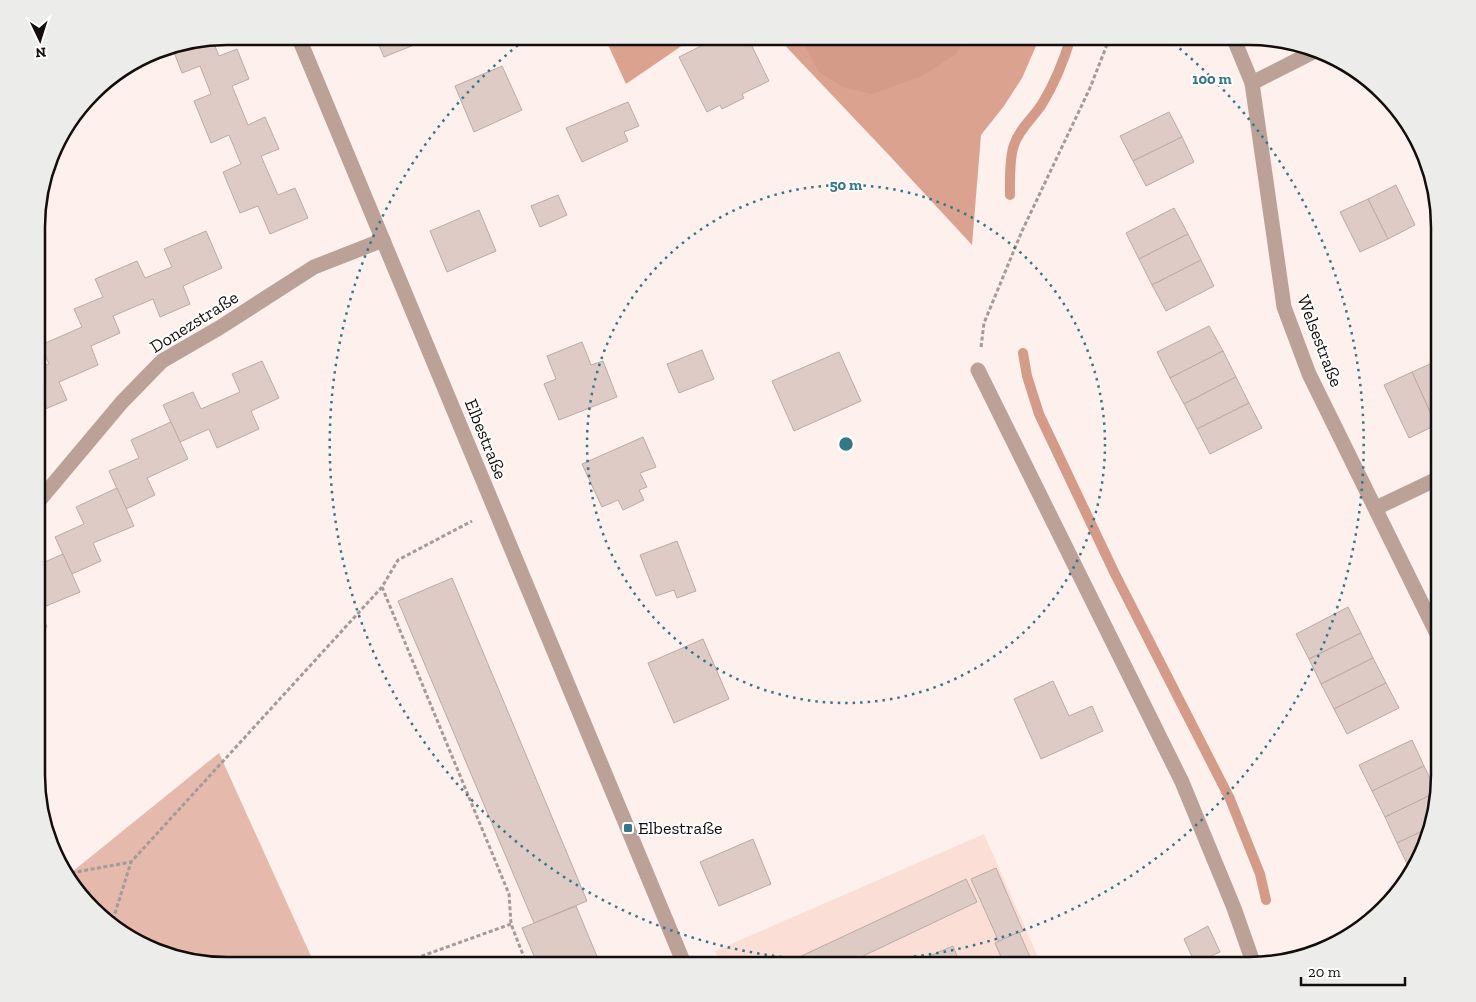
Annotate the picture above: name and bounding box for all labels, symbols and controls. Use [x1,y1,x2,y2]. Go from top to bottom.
north arrow [15,15,65,65]
text: N [35,44,47,61]
text: 100 m [1192,70,1232,88]
text: 50 m [830,176,862,194]
street label: Donezstraße [146,286,242,358]
street label: Welsestraße [1292,292,1348,390]
street label: Elbestraße [460,396,512,482]
centre of rings [837,435,855,453]
place label: Elbestraße [638,817,722,839]
marker: Elbestraße [622,822,634,834]
scale bar [1301,954,1405,986]
text: 20 m [1308,963,1341,981]

